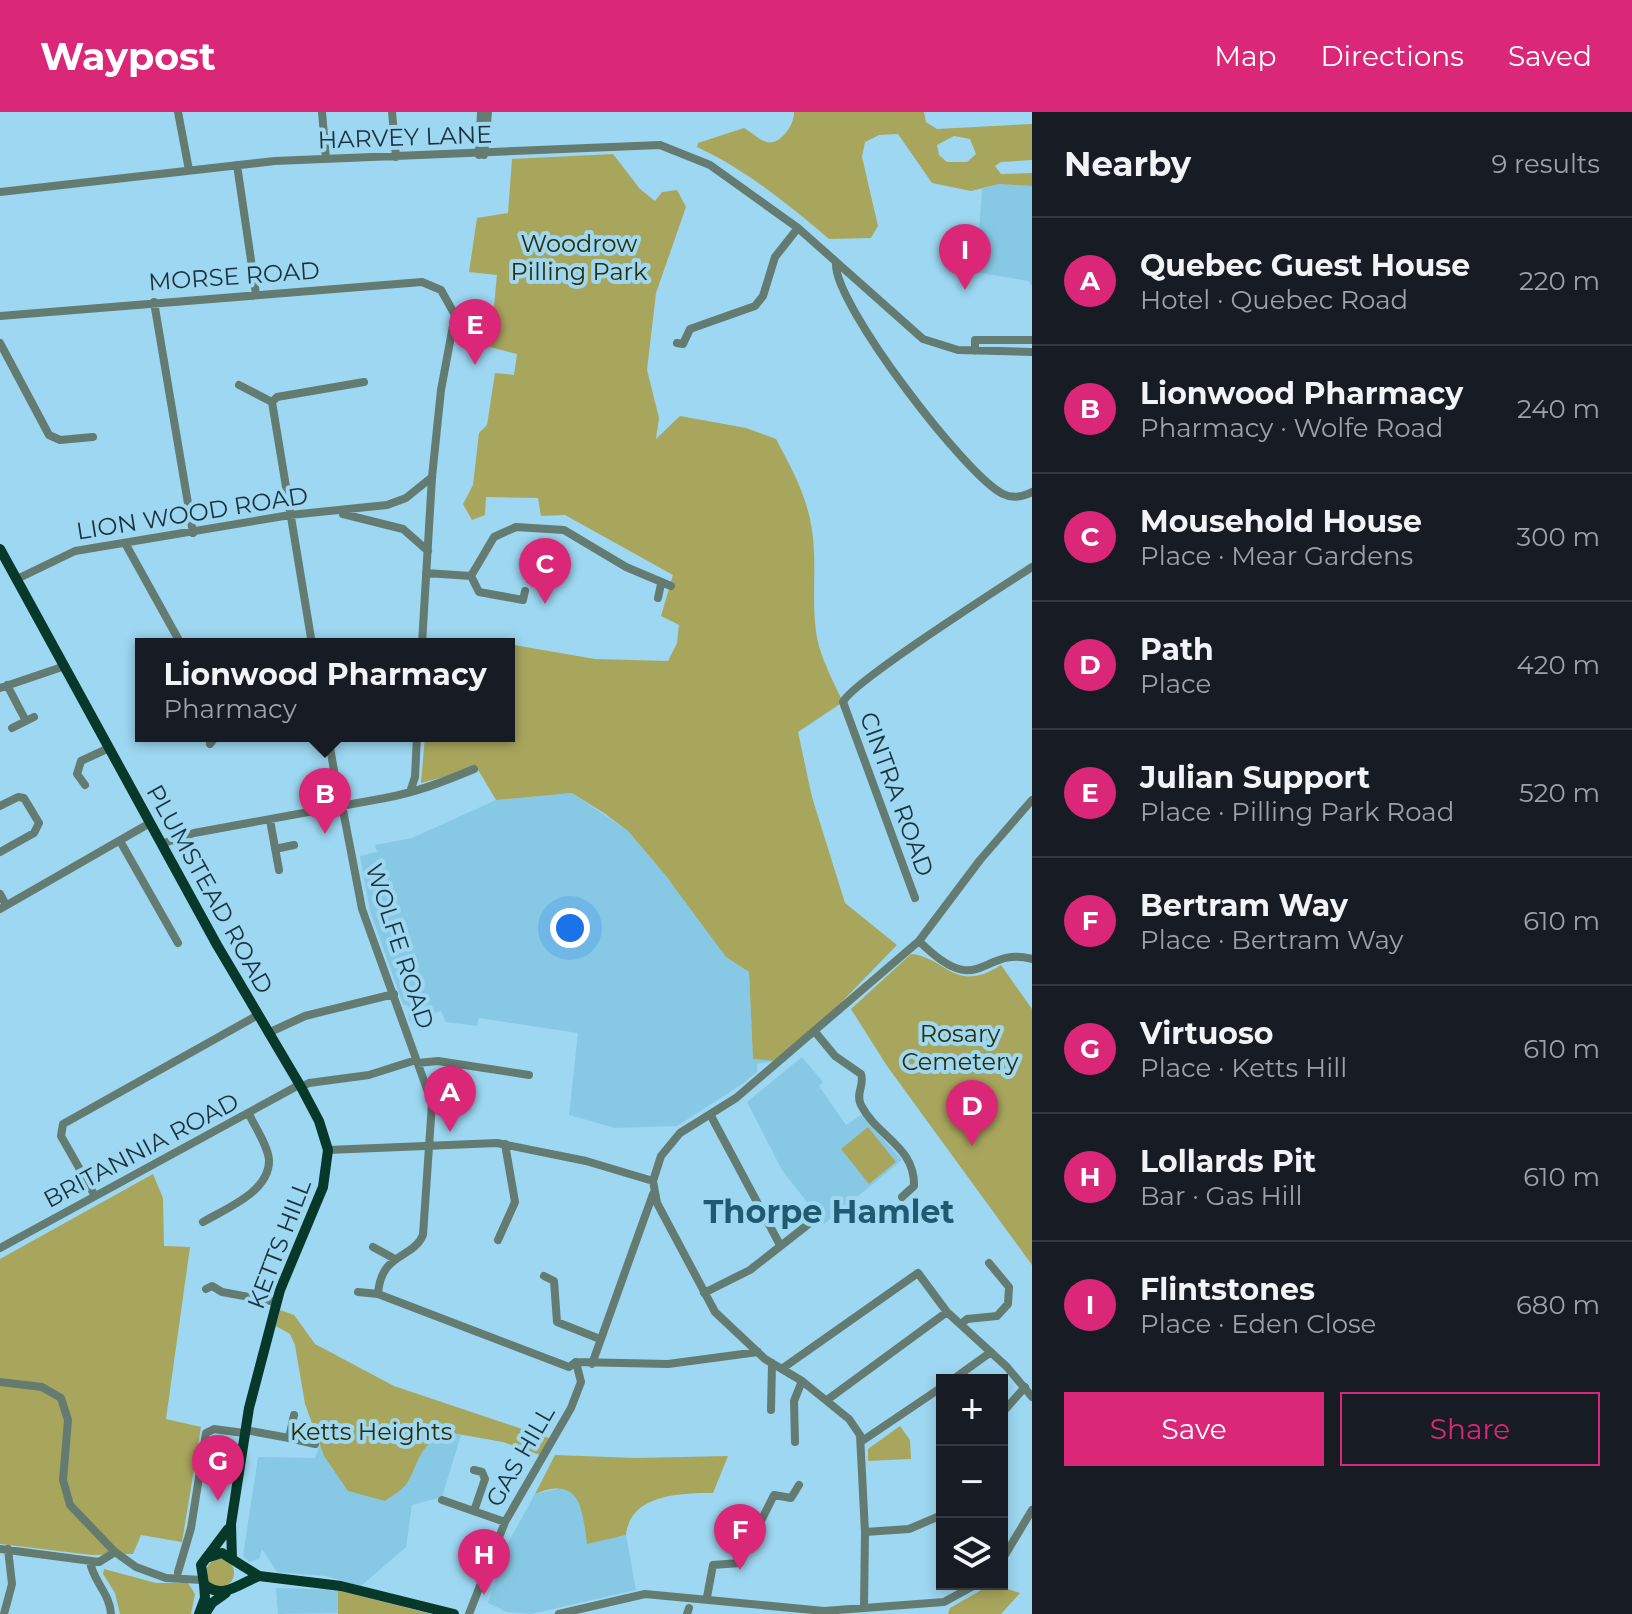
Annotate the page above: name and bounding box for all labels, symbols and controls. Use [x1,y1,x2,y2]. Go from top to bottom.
text: Waypost [40,33,216,80]
text: Map [1214,39,1276,73]
text: Directions [1320,39,1464,73]
text: Saved [1508,39,1592,73]
street label: HARVEY LANE [317,119,493,155]
text: Nearby [1064,143,1191,185]
text: 9 results [1491,148,1600,180]
pin: I [939,224,991,290]
park label: Woodrow Pilling Park [511,229,648,286]
text: Quebec Guest House [1140,247,1470,284]
street label: MORSE ROAD [147,256,321,296]
text: A [1080,265,1100,297]
text: 220 m [1519,265,1600,297]
text: Hotel · Quebec Road [1140,284,1408,316]
pin: E [449,299,501,365]
text: Lionwood Pharmacy [1140,375,1463,412]
text: B [1080,393,1100,425]
text: 240 m [1517,393,1600,425]
text: Pharmacy · Wolfe Road [1140,412,1443,444]
street label: LION WOOD ROAD [74,480,310,546]
text: Mousehold House [1140,503,1422,540]
text: C [1081,521,1099,553]
text: 300 m [1517,521,1600,553]
pin: C [519,538,571,604]
text: Place · Mear Gardens [1140,540,1413,572]
text: Path [1140,631,1214,668]
popup [135,638,515,742]
text: D [1079,649,1101,681]
text: 420 m [1517,649,1600,681]
text: Lionwood Pharmacy [163,656,487,693]
text: Place [1140,668,1211,700]
text: Pharmacy [163,693,297,725]
street label: CINTRA ROAD [854,708,940,880]
text: Julian Support [1140,759,1370,796]
pin: B [299,768,351,834]
text: E [1081,777,1099,809]
text: 520 m [1519,777,1600,809]
street label: PLUMSTEAD ROAD [140,779,280,999]
text: Place · Pilling Park Road [1140,796,1454,828]
street label: WOLFE ROAD [360,860,440,1032]
text: Bertram Way [1140,887,1348,924]
text: F [1082,905,1098,937]
text: 610 m [1523,905,1600,937]
your location [550,908,590,948]
text: Place · Bertram Way [1140,924,1403,956]
text: Virtuoso [1140,1015,1274,1052]
park label: Rosary Cemetery [901,1019,1019,1076]
text: G [1080,1033,1100,1065]
text: 610 m [1523,1033,1600,1065]
text: Place · Ketts Hill [1140,1052,1347,1084]
pin: A [424,1066,476,1132]
pin: D [946,1080,998,1146]
street label: BRITANNIA ROAD [38,1086,244,1214]
text: Lollards Pit [1140,1143,1316,1180]
text: H [1079,1161,1101,1193]
text: 610 m [1523,1161,1600,1193]
street label: KETTS HILL [241,1175,317,1313]
text: Bar · Gas Hill [1140,1180,1303,1212]
district label: Thorpe Hamlet [704,1192,955,1231]
text: Flintstones [1140,1271,1315,1308]
text: I [1086,1289,1094,1321]
text: 680 m [1516,1289,1600,1321]
text: Place · Eden Close [1140,1308,1376,1340]
map controls [936,1374,1008,1590]
button: + [936,1374,1008,1446]
button: Save [1064,1392,1324,1466]
button: Share [1340,1392,1600,1466]
street label: GAS HILL [479,1400,561,1512]
park label: Ketts Heights [290,1417,452,1446]
pin: G [192,1435,244,1501]
button: − [936,1446,1008,1518]
pin: F [714,1504,766,1570]
button: layers [936,1518,1008,1590]
pin: H [458,1529,510,1595]

